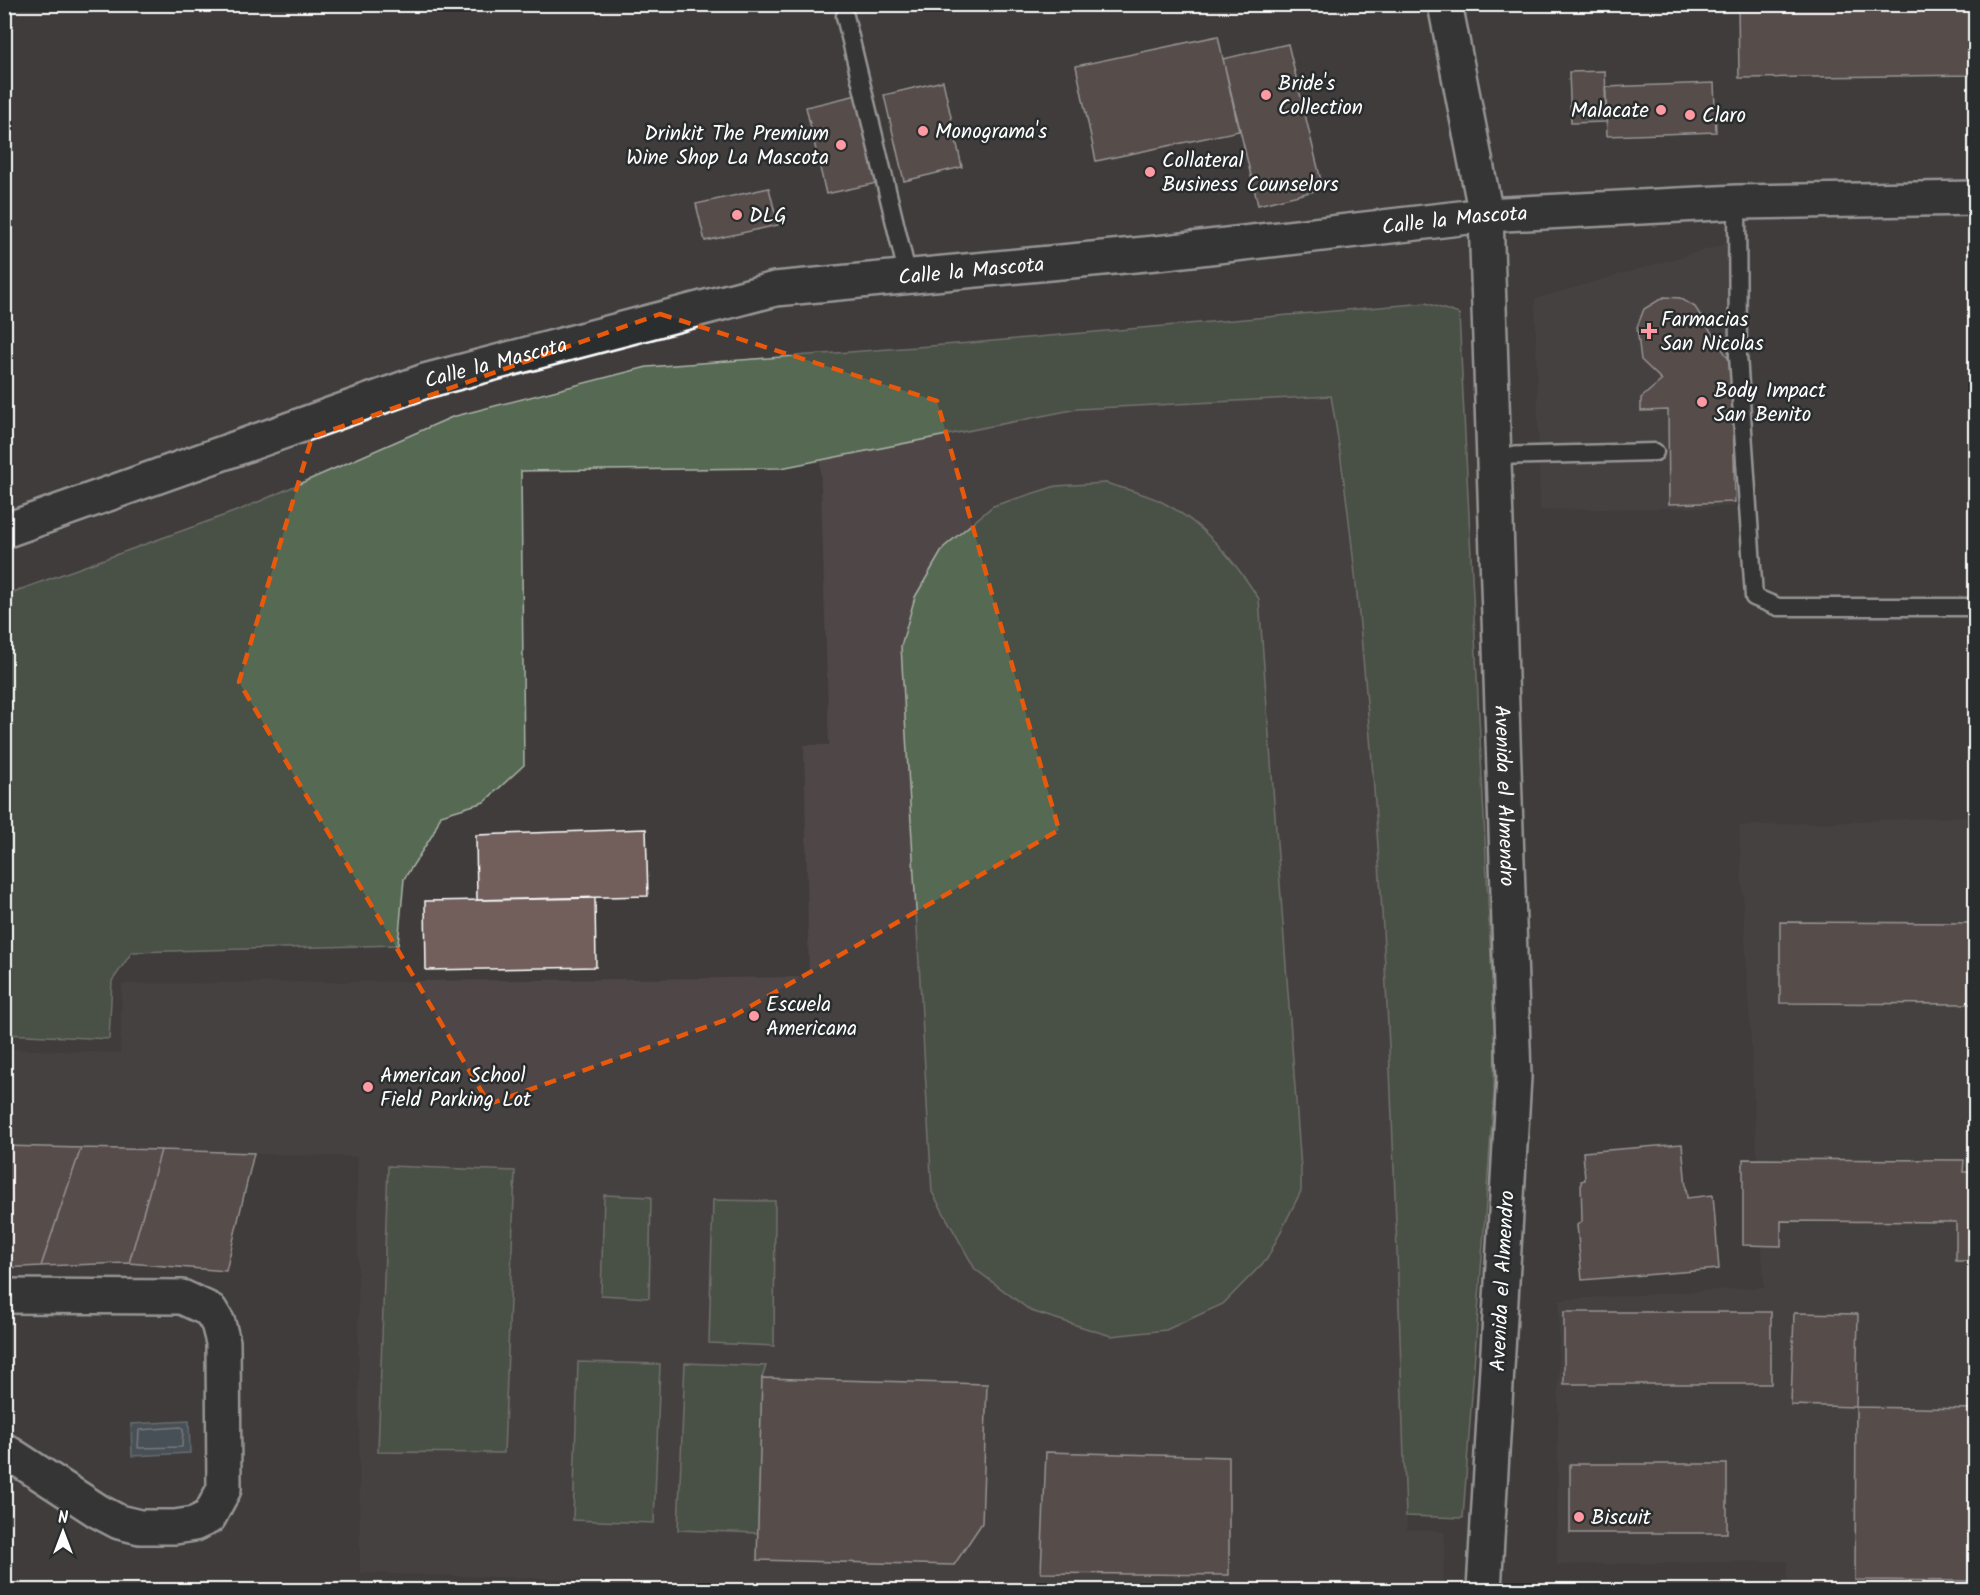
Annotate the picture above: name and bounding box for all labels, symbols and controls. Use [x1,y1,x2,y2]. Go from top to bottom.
place label: Bride's Collection [1278,68,1363,125]
marker: Bride's Collection [1259,88,1273,102]
place label: Malacate [1571,95,1650,128]
place label: Claro [1702,100,1746,133]
marker: Malacate [1654,103,1668,117]
marker: Claro [1683,108,1697,122]
place label: Monograma's [935,116,1047,149]
place label: Drinkit The Premium Wine Shop La Mascota [626,118,829,175]
marker: Monograma's [916,124,930,138]
marker: Drinkit The Premium Wine Shop La Mascota [834,138,848,152]
place label: Collateral Business Counselors [1162,145,1339,202]
marker: Collateral Business Counselors [1143,165,1157,179]
street label: Calle la Mascota [1380,198,1528,245]
place label: DLG [749,200,787,233]
marker: DLG [730,208,744,222]
street label: Calle la Mascota [897,249,1046,295]
place label: Farmacias San Nicolas [1661,304,1764,361]
marker: Farmacias San Nicolas [1642,324,1656,338]
street label: Calle la Mascota [421,329,571,398]
place label: Body Impact San Benito [1714,375,1827,432]
marker: Body Impact San Benito [1695,395,1709,409]
street label: Avenida el Almendro [1484,705,1523,887]
place label: Escuela Americana [766,989,857,1046]
marker: Escuela Americana [747,1009,761,1023]
place label: American School Field Parking Lot [380,1060,532,1117]
marker: American School Field Parking Lot [361,1080,375,1094]
street label: Avenida el Almendro [1482,1190,1525,1372]
north arrow [33,1502,93,1562]
place label: Biscuit [1591,1502,1652,1535]
text: N [58,1506,68,1531]
marker: Biscuit [1572,1510,1586,1524]

